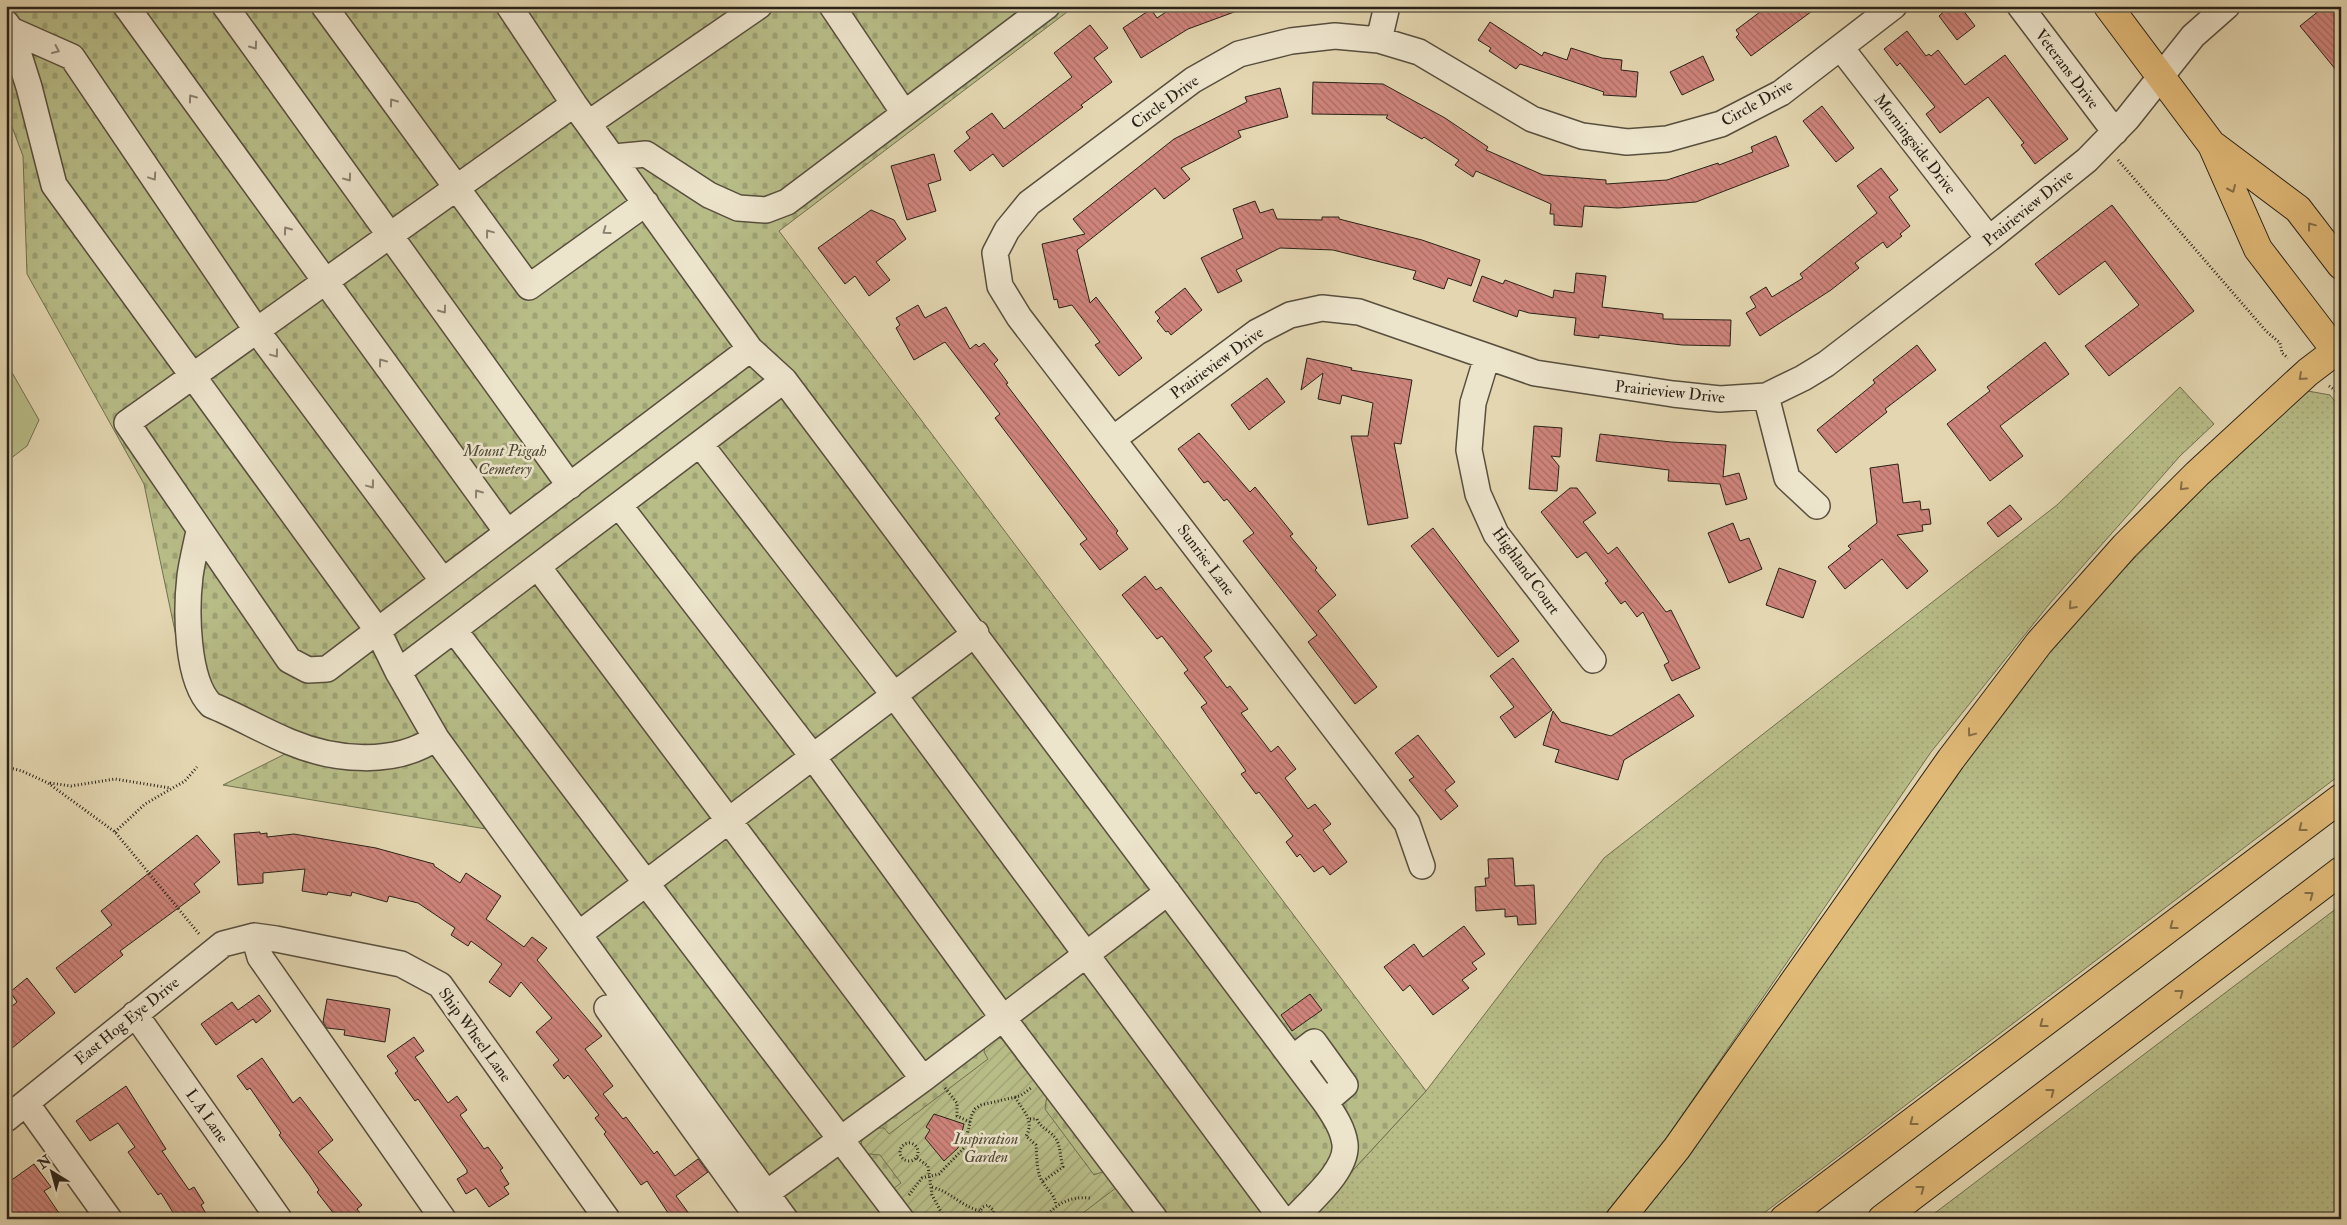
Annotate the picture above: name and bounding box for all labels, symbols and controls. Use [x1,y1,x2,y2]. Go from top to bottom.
street label: Veterans Drive [2030,25,2104,113]
one-way arrow [248,40,257,50]
one-way arrow [51,44,60,55]
street label: Circle Drive [1127,71,1203,133]
street label: Circle Drive [1718,75,1797,131]
street label: Morningside Drive [1870,90,1961,198]
one-way arrow [189,94,198,104]
one-way arrow [390,98,399,108]
street label: Prairieview Drive [1979,165,2077,251]
one-way arrow [147,171,156,181]
one-way arrow [342,172,351,182]
one-way arrow [2226,184,2237,193]
one-way arrow [2309,223,2317,232]
one-way arrow [603,225,612,235]
one-way arrow [284,226,293,236]
one-way arrow [486,230,494,239]
one-way arrow [437,304,446,314]
street label: Prairieview Drive [1166,322,1268,404]
one-way arrow [269,348,277,357]
one-way arrow [380,359,388,368]
one-way arrow [2299,371,2308,380]
street label: Prairieview Drive [1614,376,1726,408]
park label: Mount Pisgah Cemetery [462,441,547,479]
one-way arrow [366,479,374,488]
one-way arrow [2180,482,2189,491]
one-way arrow [475,489,484,499]
street label: Sunrise Lane [1173,520,1240,600]
street label: Highland Court [1488,524,1564,618]
one-way arrow [2069,600,2078,609]
one-way arrow [1968,727,1977,737]
one-way arrow [2298,822,2308,831]
one-way arrow [2304,892,2314,901]
one-way arrow [2169,920,2179,929]
street label: East Hog Eye Drive [71,972,184,1069]
street label: Ship Wheel Lane [433,984,516,1087]
one-way arrow [2174,991,2183,999]
one-way arrow [2039,1018,2049,1027]
street label: L A Lane [181,1085,233,1147]
one-way arrow [2045,1089,2054,1097]
one-way arrow [1910,1116,1919,1124]
park label: Inspiration Garden [953,1129,1018,1167]
north arrow [28,1148,78,1198]
text: N [34,1151,55,1173]
one-way arrow [1915,1187,1924,1195]

